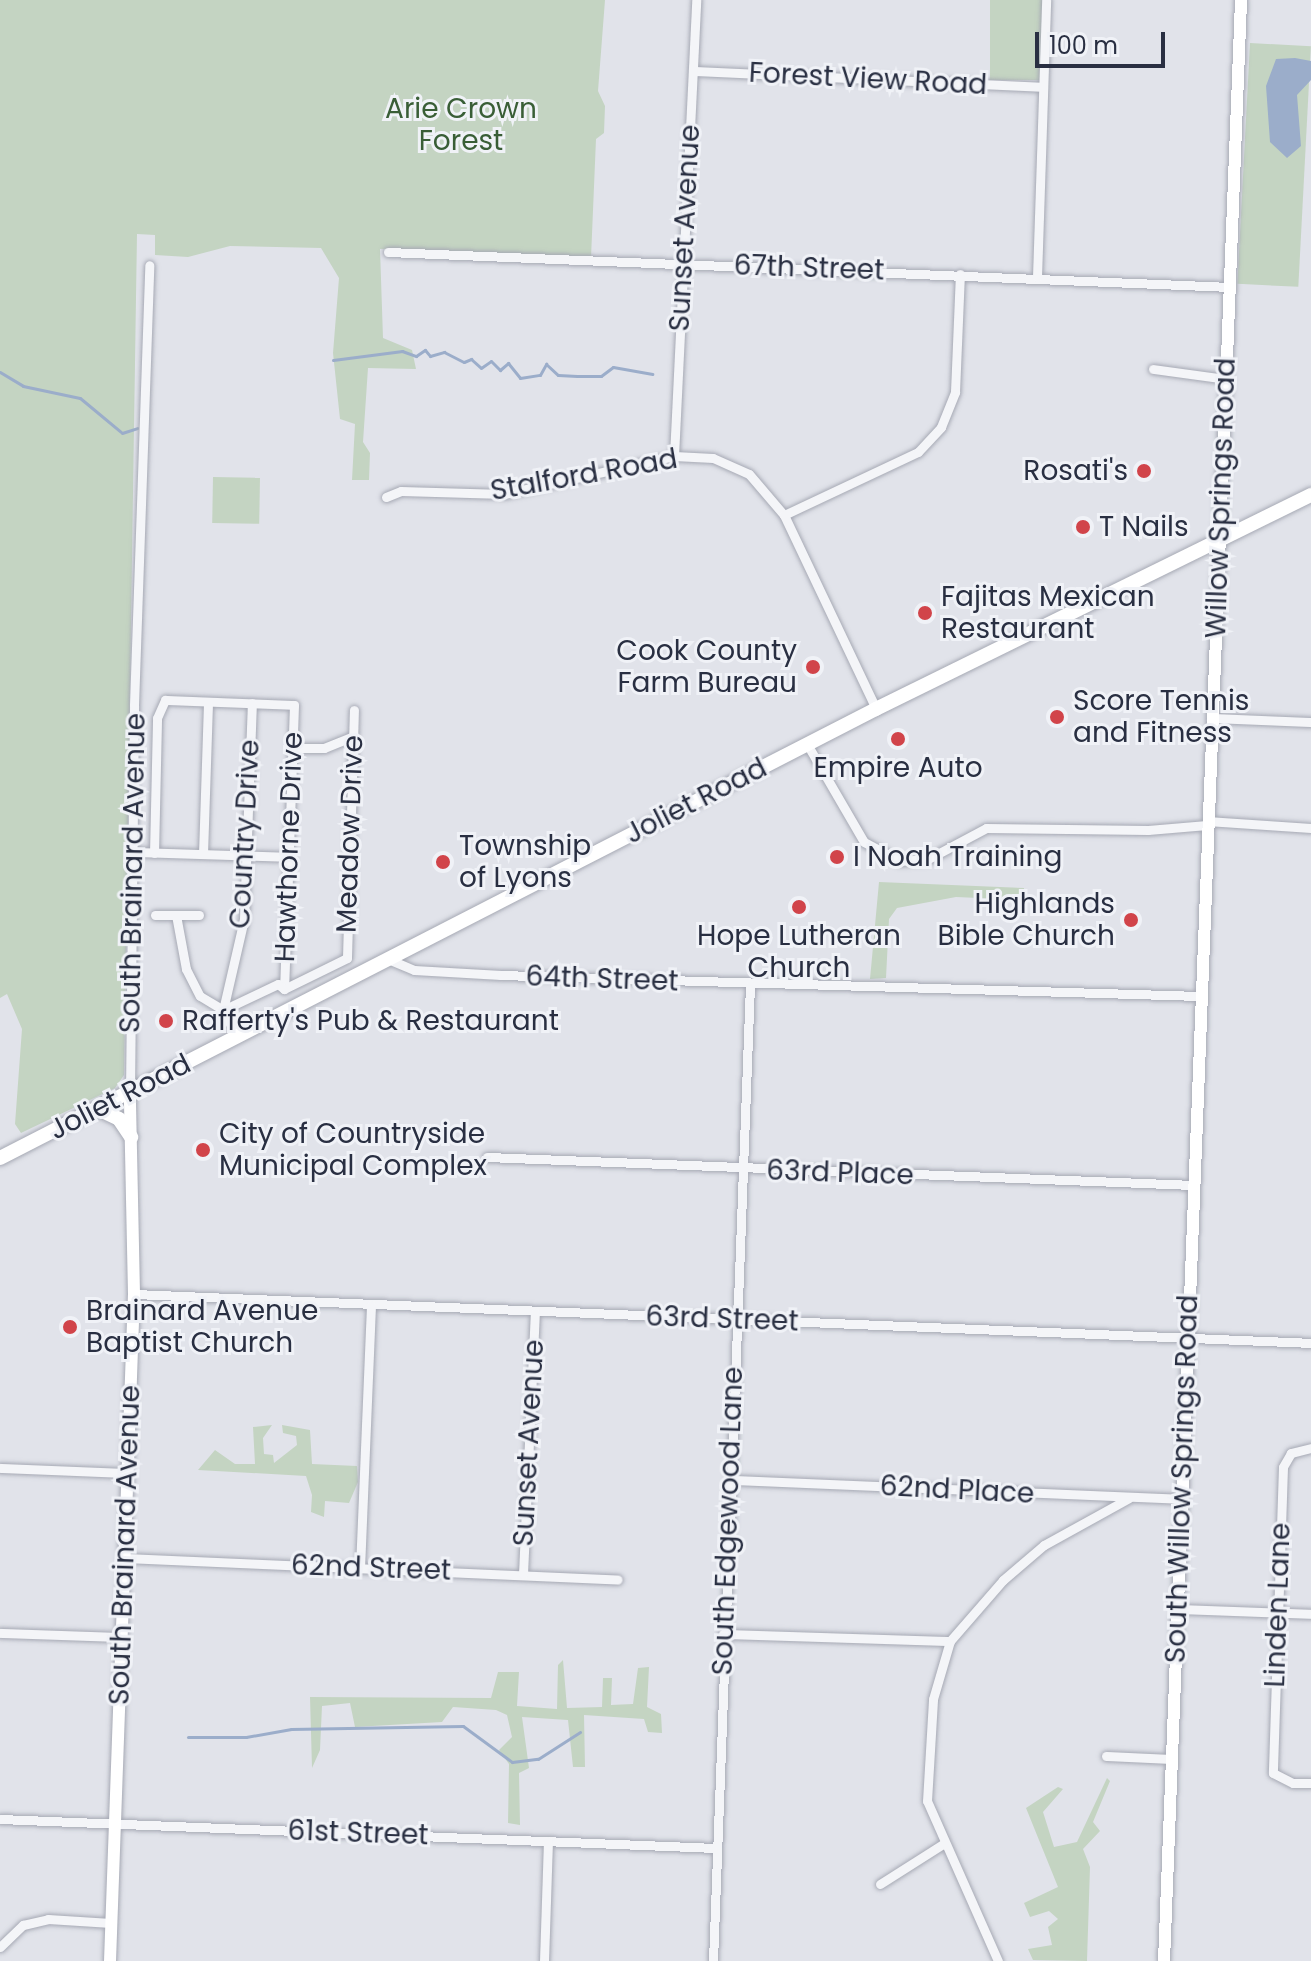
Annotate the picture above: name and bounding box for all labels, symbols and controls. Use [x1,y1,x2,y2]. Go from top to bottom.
scale bar [1039,16,1169,66]
text: 100 m [1049,29,1118,62]
street label: Forest View Road [748,56,988,102]
park label: Arie Crown Forest [385,92,537,158]
street label: Sunset Avenue [663,124,707,332]
street label: 67th Street [733,249,885,287]
street label: Willow Springs Road [1199,357,1243,639]
street label: Stalford Road [488,442,680,508]
place label: Rosati's [1023,454,1128,488]
marker: Rosati's [1135,462,1153,480]
place label: T Nails [1099,510,1189,544]
marker: T Nails [1074,518,1092,536]
place label: Fajitas Mexican Restaurant [941,580,1155,646]
marker: Fajitas Mexican Restaurant [916,604,934,622]
place label: Cook County Farm Bureau [616,634,797,700]
marker: Cook County Farm Bureau [804,658,822,676]
place label: Score Tennis and Fitness [1073,684,1249,750]
marker: Score Tennis and Fitness [1048,708,1066,726]
street label: South Brainard Avenue [113,713,153,1033]
marker: Empire Auto [889,730,907,748]
street label: Hawthorne Drive [268,731,310,963]
street label: Meadow Drive [330,735,370,933]
street label: Country Drive [223,739,267,929]
street label: Joliet Road [620,751,772,851]
place label: Empire Auto [813,751,983,785]
place label: Township of Lyons [459,829,591,895]
place label: I Noah Training [853,840,1062,874]
marker: I Noah Training [828,848,846,866]
marker: Township of Lyons [434,853,452,871]
place label: Highlands Bible Church [937,887,1115,953]
marker: Hope Lutheran Church [790,898,808,916]
marker: Highlands Bible Church [1122,911,1140,929]
place label: Hope Lutheran Church [697,919,901,985]
street label: 64th Street [525,960,679,998]
place label: Rafferty's Pub & Restaurant [182,1004,559,1038]
marker: Rafferty's Pub & Restaurant [157,1012,175,1030]
street label: Joliet Road [44,1047,196,1147]
place label: City of Countryside Municipal Complex [219,1117,487,1183]
marker: City of Countryside Municipal Complex [194,1141,212,1159]
street label: 63rd Place [766,1154,914,1192]
place label: Brainard Avenue Baptist Church [86,1294,318,1360]
street label: South Willow Springs Road [1159,1294,1205,1664]
street label: 63rd Street [645,1300,799,1338]
marker: Brainard Avenue Baptist Church [61,1318,79,1336]
street label: Sunset Avenue [507,1339,551,1547]
street label: South Edgewood Lane [706,1366,750,1676]
street label: South Brainard Avenue [103,1384,147,1706]
street label: 62nd Place [879,1469,1035,1511]
street label: Linden Lane [1258,1522,1298,1688]
street label: 62nd Street [290,1548,452,1588]
street label: 61st Street [287,1814,429,1852]

